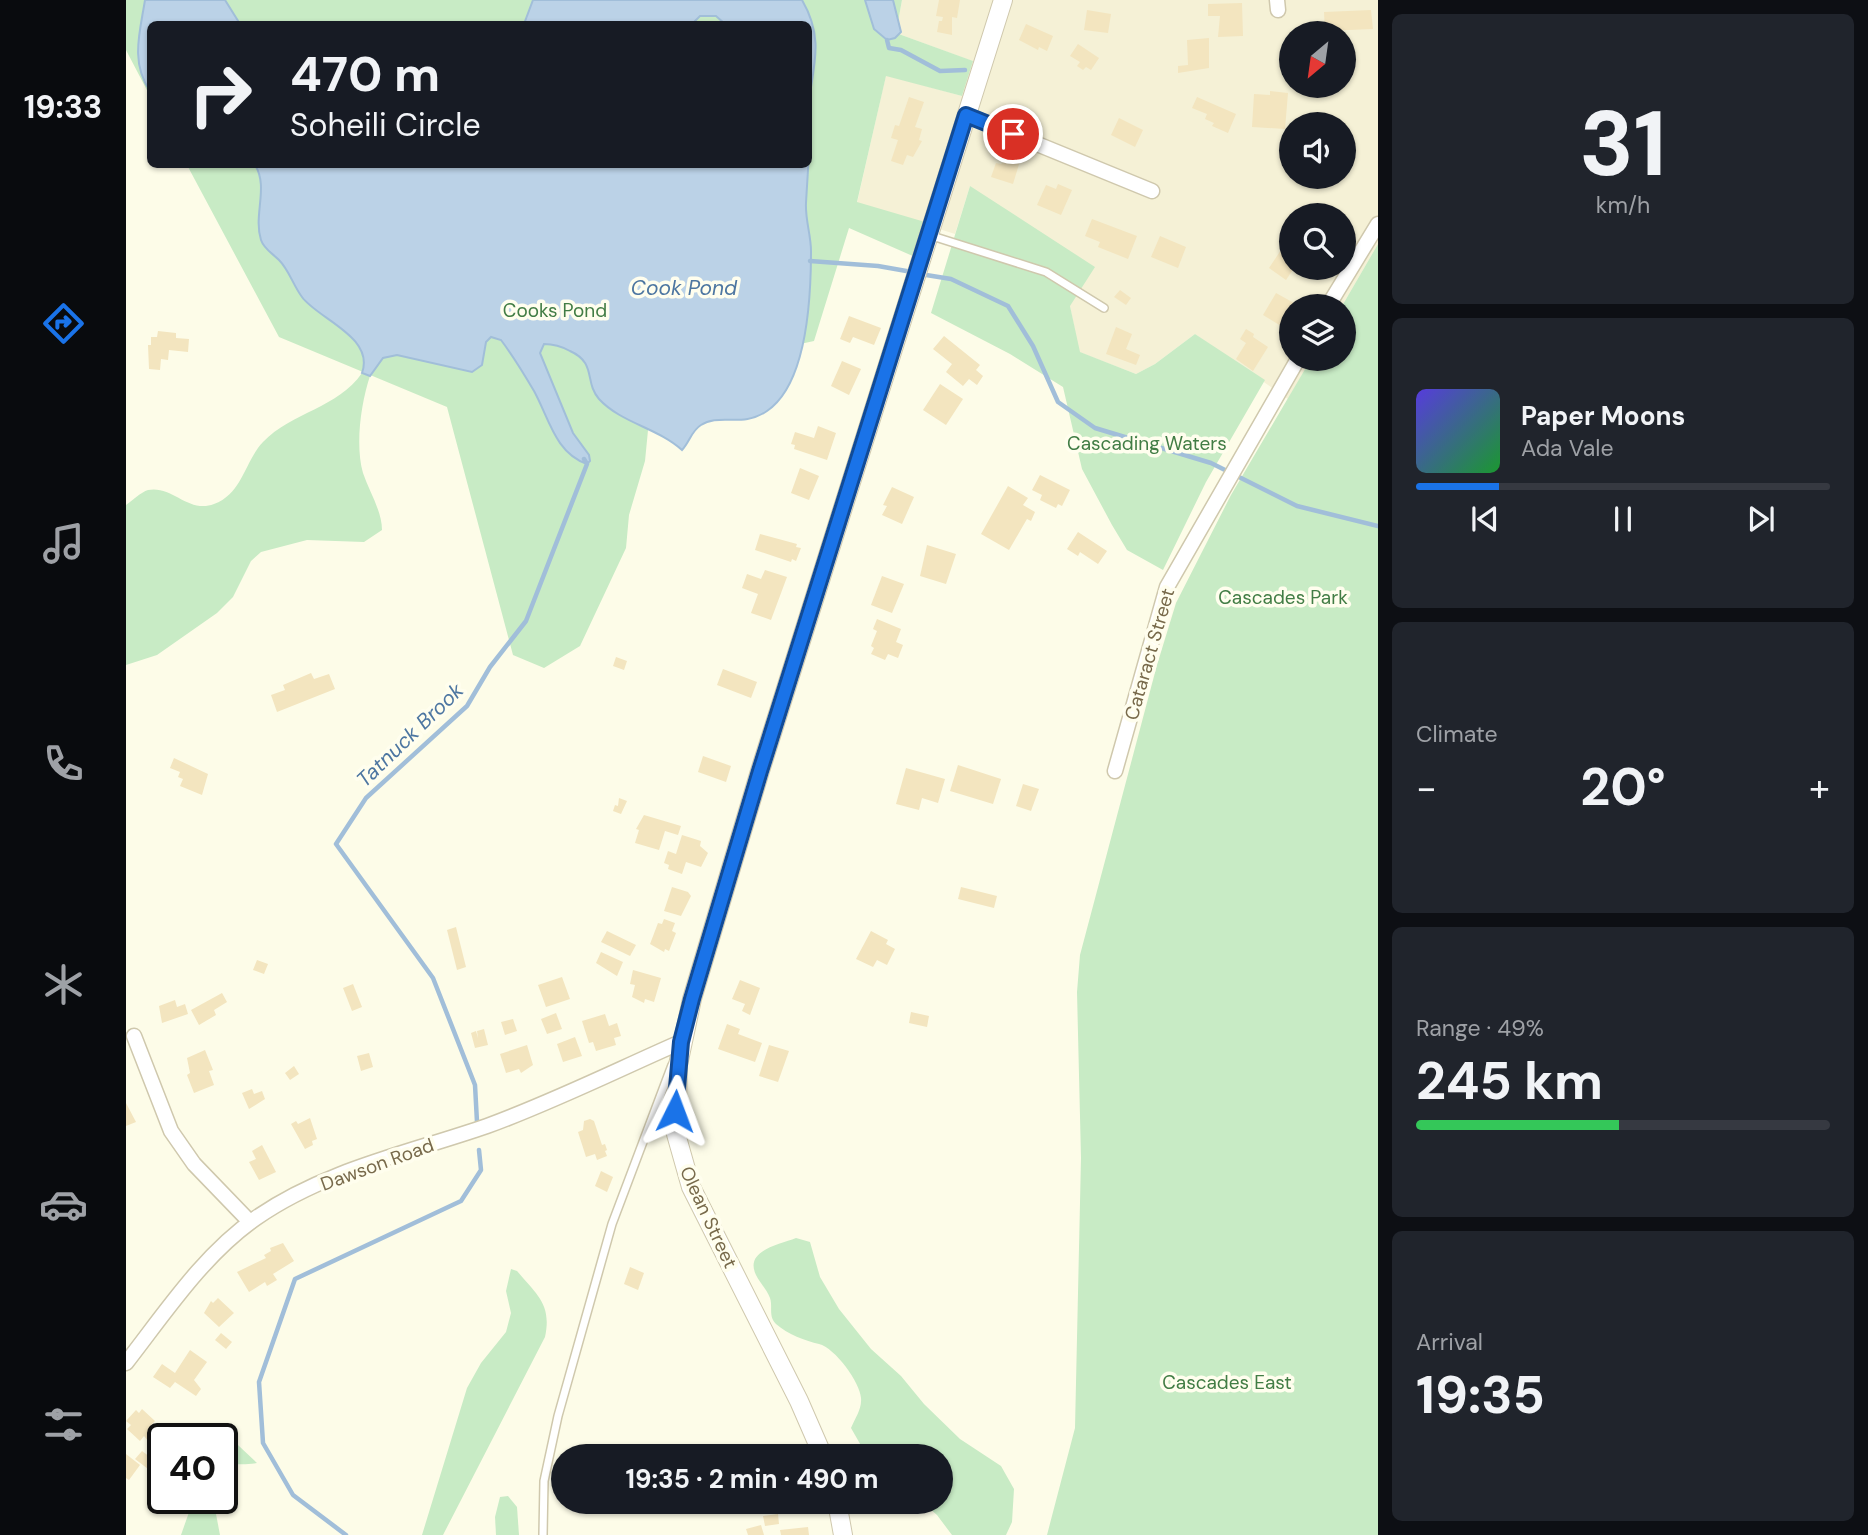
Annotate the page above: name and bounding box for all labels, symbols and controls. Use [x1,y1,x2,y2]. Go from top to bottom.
north arrow [1279,21,1356,98]
map controls [1279,21,1356,371]
text: 470 m [290,42,440,106]
icon: right [175,49,266,140]
text: 31 [1579,85,1667,203]
text: 19:33 [24,86,102,128]
text: Soheili Circle [290,104,481,146]
pin [983,104,1043,164]
button: sound [1279,112,1356,189]
icon: arrive [994,115,1032,153]
text: km/h [1596,190,1650,220]
button: search [1279,203,1356,280]
water label: Cook Pond [631,274,738,302]
button: layers [1279,294,1356,371]
park label: Cooks Pond [503,298,607,323]
icon: directions [39,299,88,348]
text: Paper Moons [1521,399,1685,433]
park label: Cascading Waters [1067,431,1227,456]
text: Ada Vale [1521,433,1614,463]
icon: previous [1466,500,1504,538]
icon: pause [1604,500,1642,538]
icon: next [1742,500,1780,538]
icon: music [39,519,88,568]
street label: Cataract Street [1119,585,1180,723]
park label: Cascades Park [1218,585,1348,610]
water label: Tatnuck Brook [350,677,470,793]
text: Climate [1416,719,1498,749]
icon: phone [39,739,88,788]
text: 20° [1580,753,1666,821]
text: − [1416,763,1437,813]
text: + [1809,763,1830,813]
icon: climate [39,960,88,1009]
text: Range · 49% [1416,1013,1544,1043]
text: 245 km [1416,1047,1603,1115]
position arrow [638,1074,712,1148]
street label: Dawson Road [317,1132,437,1197]
street label: Olean Street [674,1162,743,1272]
icon: car [39,1180,88,1229]
text: Arrival [1416,1327,1483,1357]
text: 19:35 [1416,1361,1545,1429]
park label: Cascades East [1162,1370,1292,1395]
icon: filters [39,1400,88,1449]
speed limit sign: 40 [147,1423,238,1514]
text: 19:35 · 2 min · 490 m [625,1462,879,1496]

